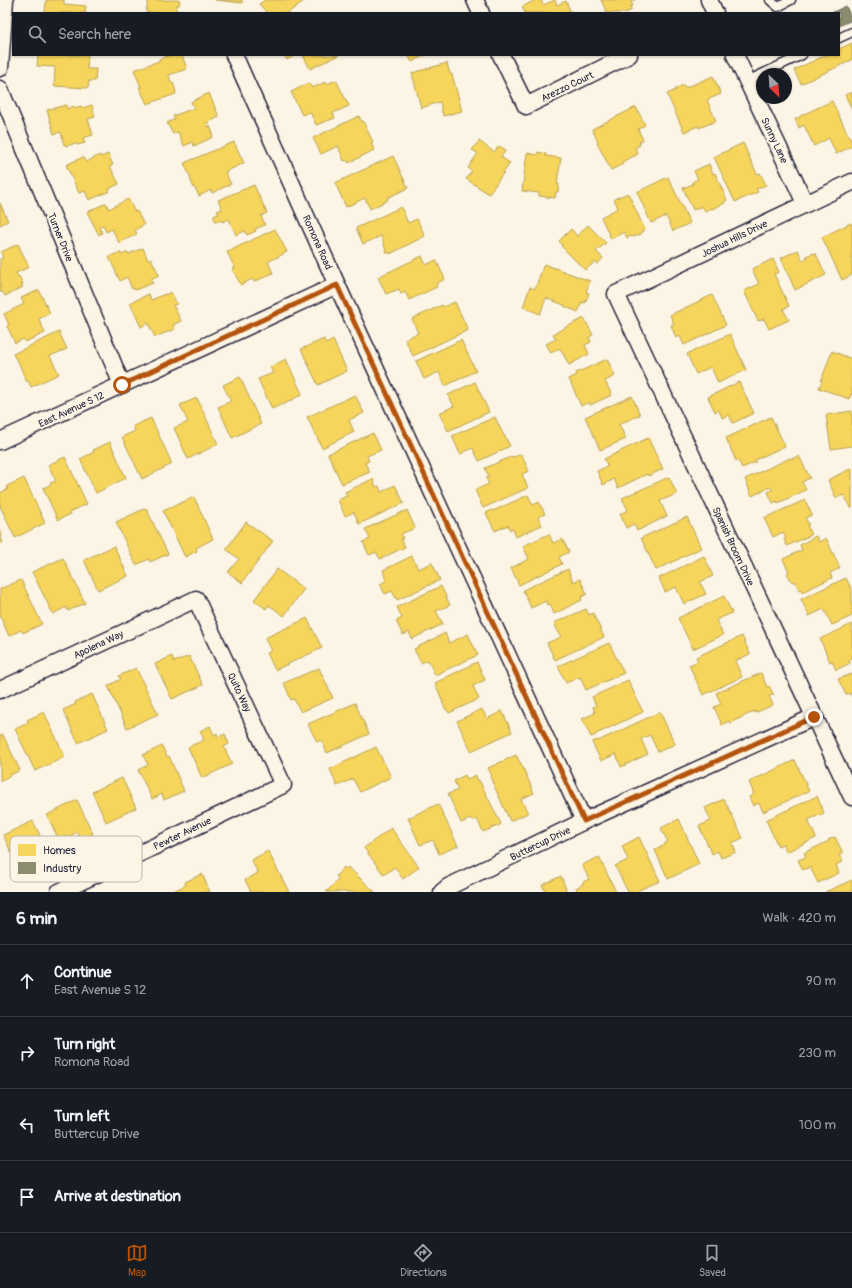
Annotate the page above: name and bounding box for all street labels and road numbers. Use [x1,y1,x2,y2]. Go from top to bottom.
street label: Arezzo Court [539,69,597,105]
street label: Sunny Lane [758,116,790,165]
street label: Turner Drive [45,211,75,264]
street label: Romona Road [300,213,334,272]
street label: Joshua Hills Drive [699,218,770,260]
street label: East Avenue S 12 [37,389,106,430]
street label: Spanish Broom Drive [710,505,757,588]
street label: Apolena Way [72,628,126,662]
street label: Quito Way [225,671,254,715]
street label: Pewter Avenue [152,815,213,853]
street label: Buttercup Drive [508,824,573,864]

